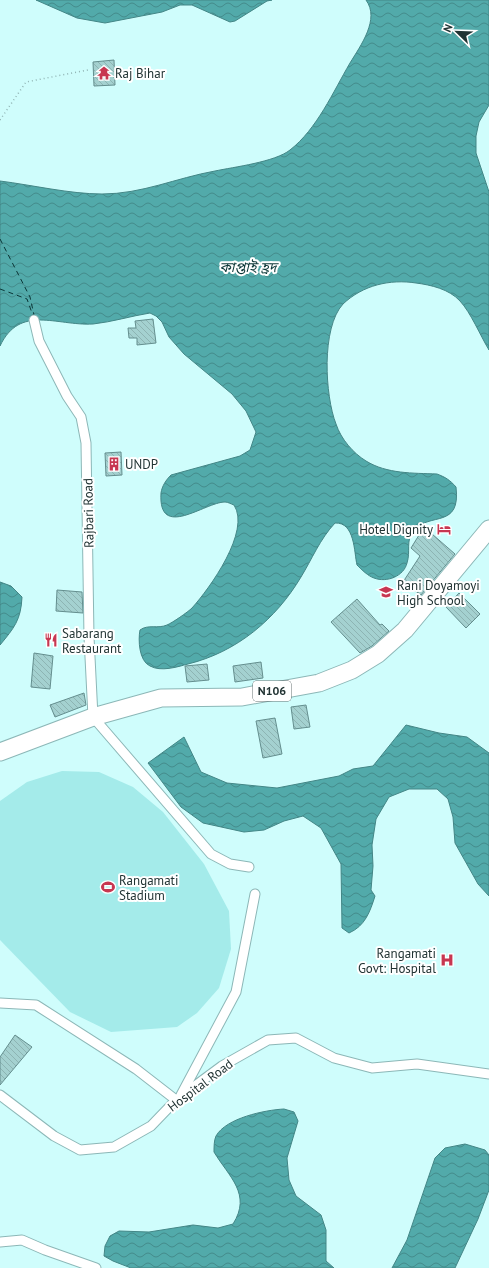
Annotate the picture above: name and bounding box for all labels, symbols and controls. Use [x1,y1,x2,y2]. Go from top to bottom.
north arrow [437,12,477,52]
text: N [440,22,456,34]
temple icon: Raj Bihar [96,65,112,81]
place label: Raj Bihar [115,65,166,82]
water label: কাপ্তাই হ্রদ [220,258,280,276]
building icon: UNDP [106,456,122,472]
place label: UNDP [125,456,158,473]
street label: Rajbari Road [79,478,98,548]
place label: Hotel Dignity [359,521,433,538]
hotel icon: Hotel Dignity [436,521,452,537]
place label: Rani Doyamoyi High School [397,577,480,609]
school or university icon: Rani Doyamoyi High School [378,584,394,600]
place label: Sabarang Restaurant [62,625,122,657]
restaurant icon: Sabarang Restaurant [43,632,59,648]
road number: N106 [253,681,291,701]
place label: Rangamati Stadium [119,872,179,904]
sports icon: Rangamati Stadium [100,879,116,895]
place label: Rangamati Govt: Hospital [358,945,436,977]
hospital icon: Rangamati Govt: Hospital [439,952,455,968]
street label: Hospital Road [164,1055,236,1115]

